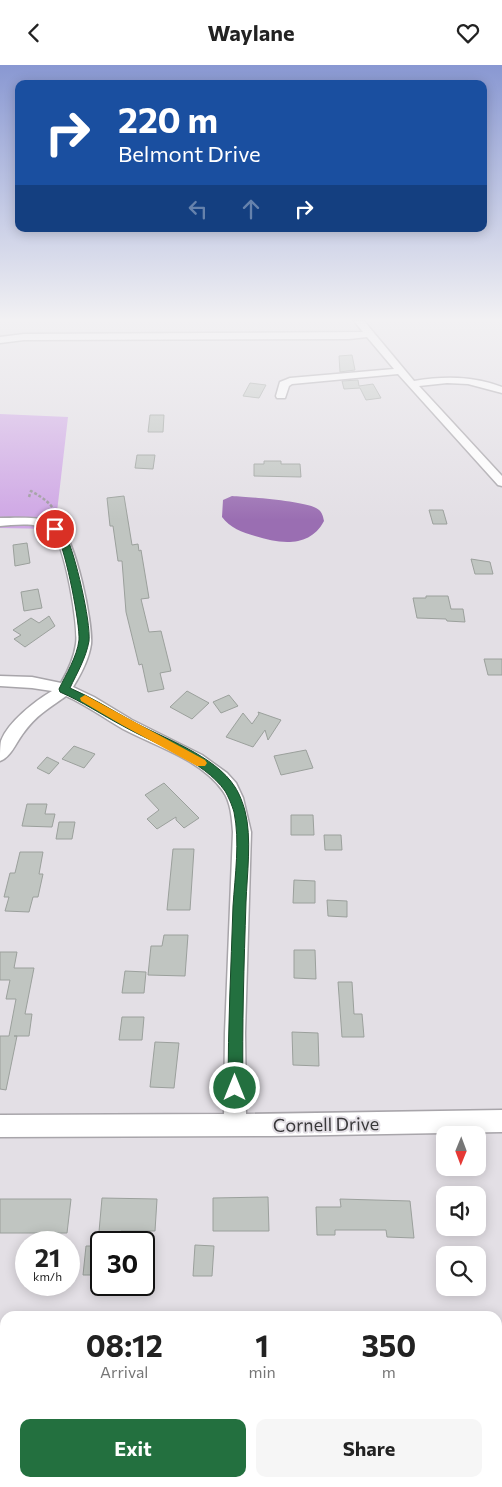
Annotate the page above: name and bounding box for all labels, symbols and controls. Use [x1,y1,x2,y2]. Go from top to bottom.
icon: back [20,19,48,47]
text: Waylane [207,19,295,46]
icon: heart [454,19,482,47]
text: 220 m [118,97,218,140]
icon: right [35,100,100,165]
text: Belmont Drive [118,140,261,167]
icon: left [184,195,212,223]
icon: ahead [237,195,265,223]
icon: right [290,195,318,223]
pin [34,508,76,550]
icon: arrive [41,515,69,543]
position arrow [208,1061,260,1113]
street label: Cornell Drive [273,1112,379,1136]
north arrow [436,1126,486,1176]
map controls [436,1126,486,1296]
button: sound [436,1186,486,1236]
speed limit sign: 30 [90,1231,155,1296]
text: 21 [35,1242,60,1272]
button: search [436,1246,486,1296]
text: km/h [33,1269,62,1283]
text: 08:12 [86,1326,163,1363]
text: 1 [255,1326,269,1363]
text: 350 [361,1326,416,1363]
text: Arrival [100,1362,148,1381]
text: min [248,1362,276,1381]
text: m [382,1362,396,1381]
button: Exit [20,1419,246,1477]
button: Share [256,1419,482,1477]

